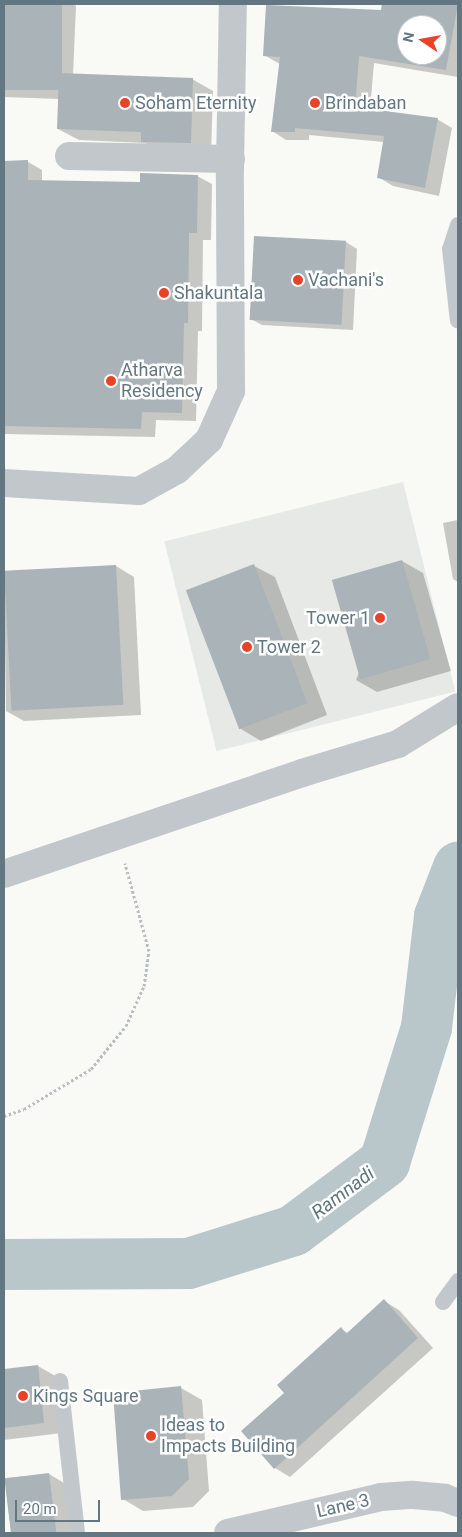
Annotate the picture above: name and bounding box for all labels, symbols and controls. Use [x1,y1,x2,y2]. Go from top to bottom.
north arrow [397,15,447,65]
text: N [399,31,417,44]
place label: Soham Eternity [135,92,256,114]
place label: Brindaban [325,92,406,114]
marker: Soham Eternity [119,97,131,109]
marker: Brindaban [309,97,321,109]
place label: Vachani's [308,269,384,291]
marker: Vachani's [292,274,304,286]
place label: Shakuntala [174,282,263,304]
marker: Shakuntala [158,287,170,299]
place label: Atharva Residency [121,360,203,402]
marker: Atharva Residency [105,375,117,387]
place label: Tower 1 [306,607,370,629]
marker: Tower 1 [374,612,386,624]
place label: Tower 2 [257,636,321,658]
marker: Tower 2 [241,641,253,653]
water label: Ramnadi [307,1162,379,1224]
place label: Kings Square [33,1385,139,1407]
marker: Kings Square [17,1390,29,1402]
place label: Ideas to Impacts Building [161,1415,295,1458]
marker: Ideas to Impacts Building [145,1430,157,1442]
street label: Lane 3 [314,1489,372,1523]
scale bar [18,1490,102,1522]
text: 20 m [23,1500,57,1518]

